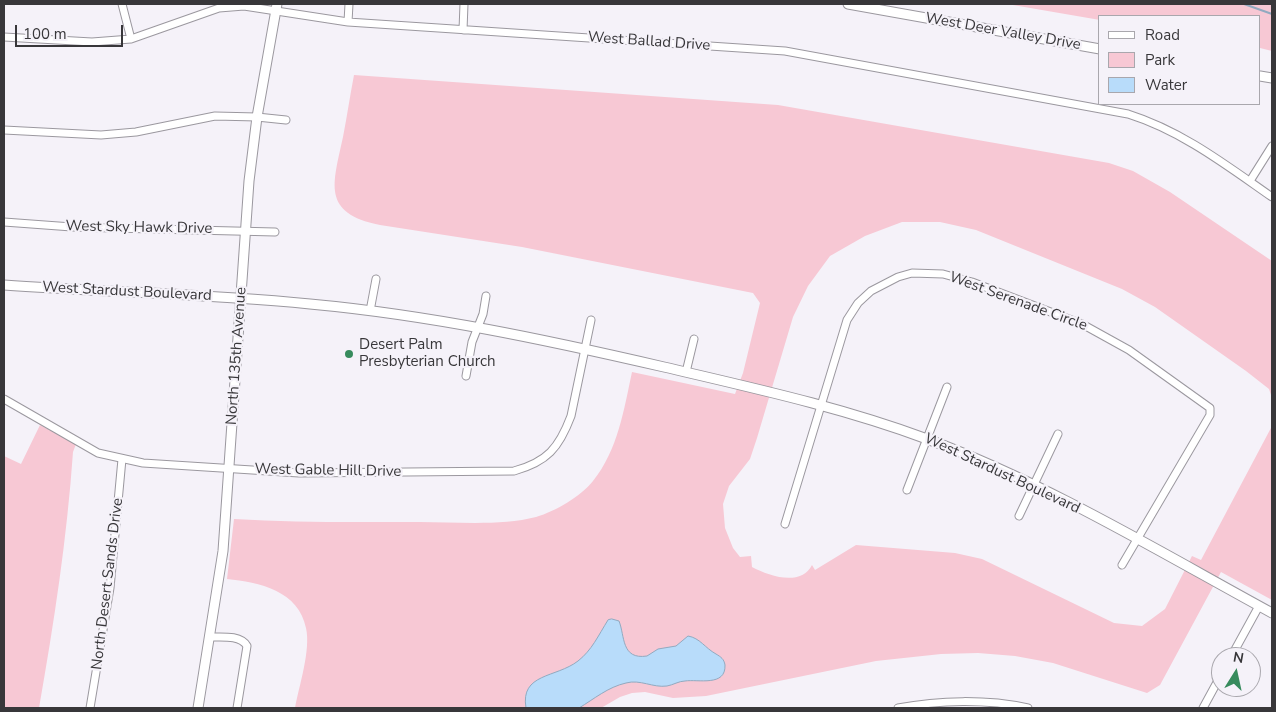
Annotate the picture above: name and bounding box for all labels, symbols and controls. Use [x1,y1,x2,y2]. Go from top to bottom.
street label: West Deer Valley Drive [924,9,1082,55]
scale bar [18,15,125,47]
legend [1098,15,1261,105]
text: 100 m [23,24,67,44]
text: Road [1145,25,1180,45]
street label: West Ballad Drive [587,29,711,55]
text: Park [1145,50,1175,70]
text: Water [1145,75,1187,95]
street label: West Sky Hawk Drive [65,218,213,238]
street label: West Serenade Circle [947,269,1089,335]
street label: West Stardust Boulevard [42,279,212,305]
street label: North 135th Avenue [223,286,251,426]
place label: Desert Palm Presbyterian Church [359,336,495,371]
marker: Desert Palm Presbyterian Church [343,348,355,360]
street label: West Stardust Boulevard [921,430,1083,518]
street label: West Gable Hill Drive [254,461,402,481]
street label: North Desert Sands Drive [89,497,127,671]
north arrow [1211,647,1261,697]
text: N [1232,647,1245,668]

